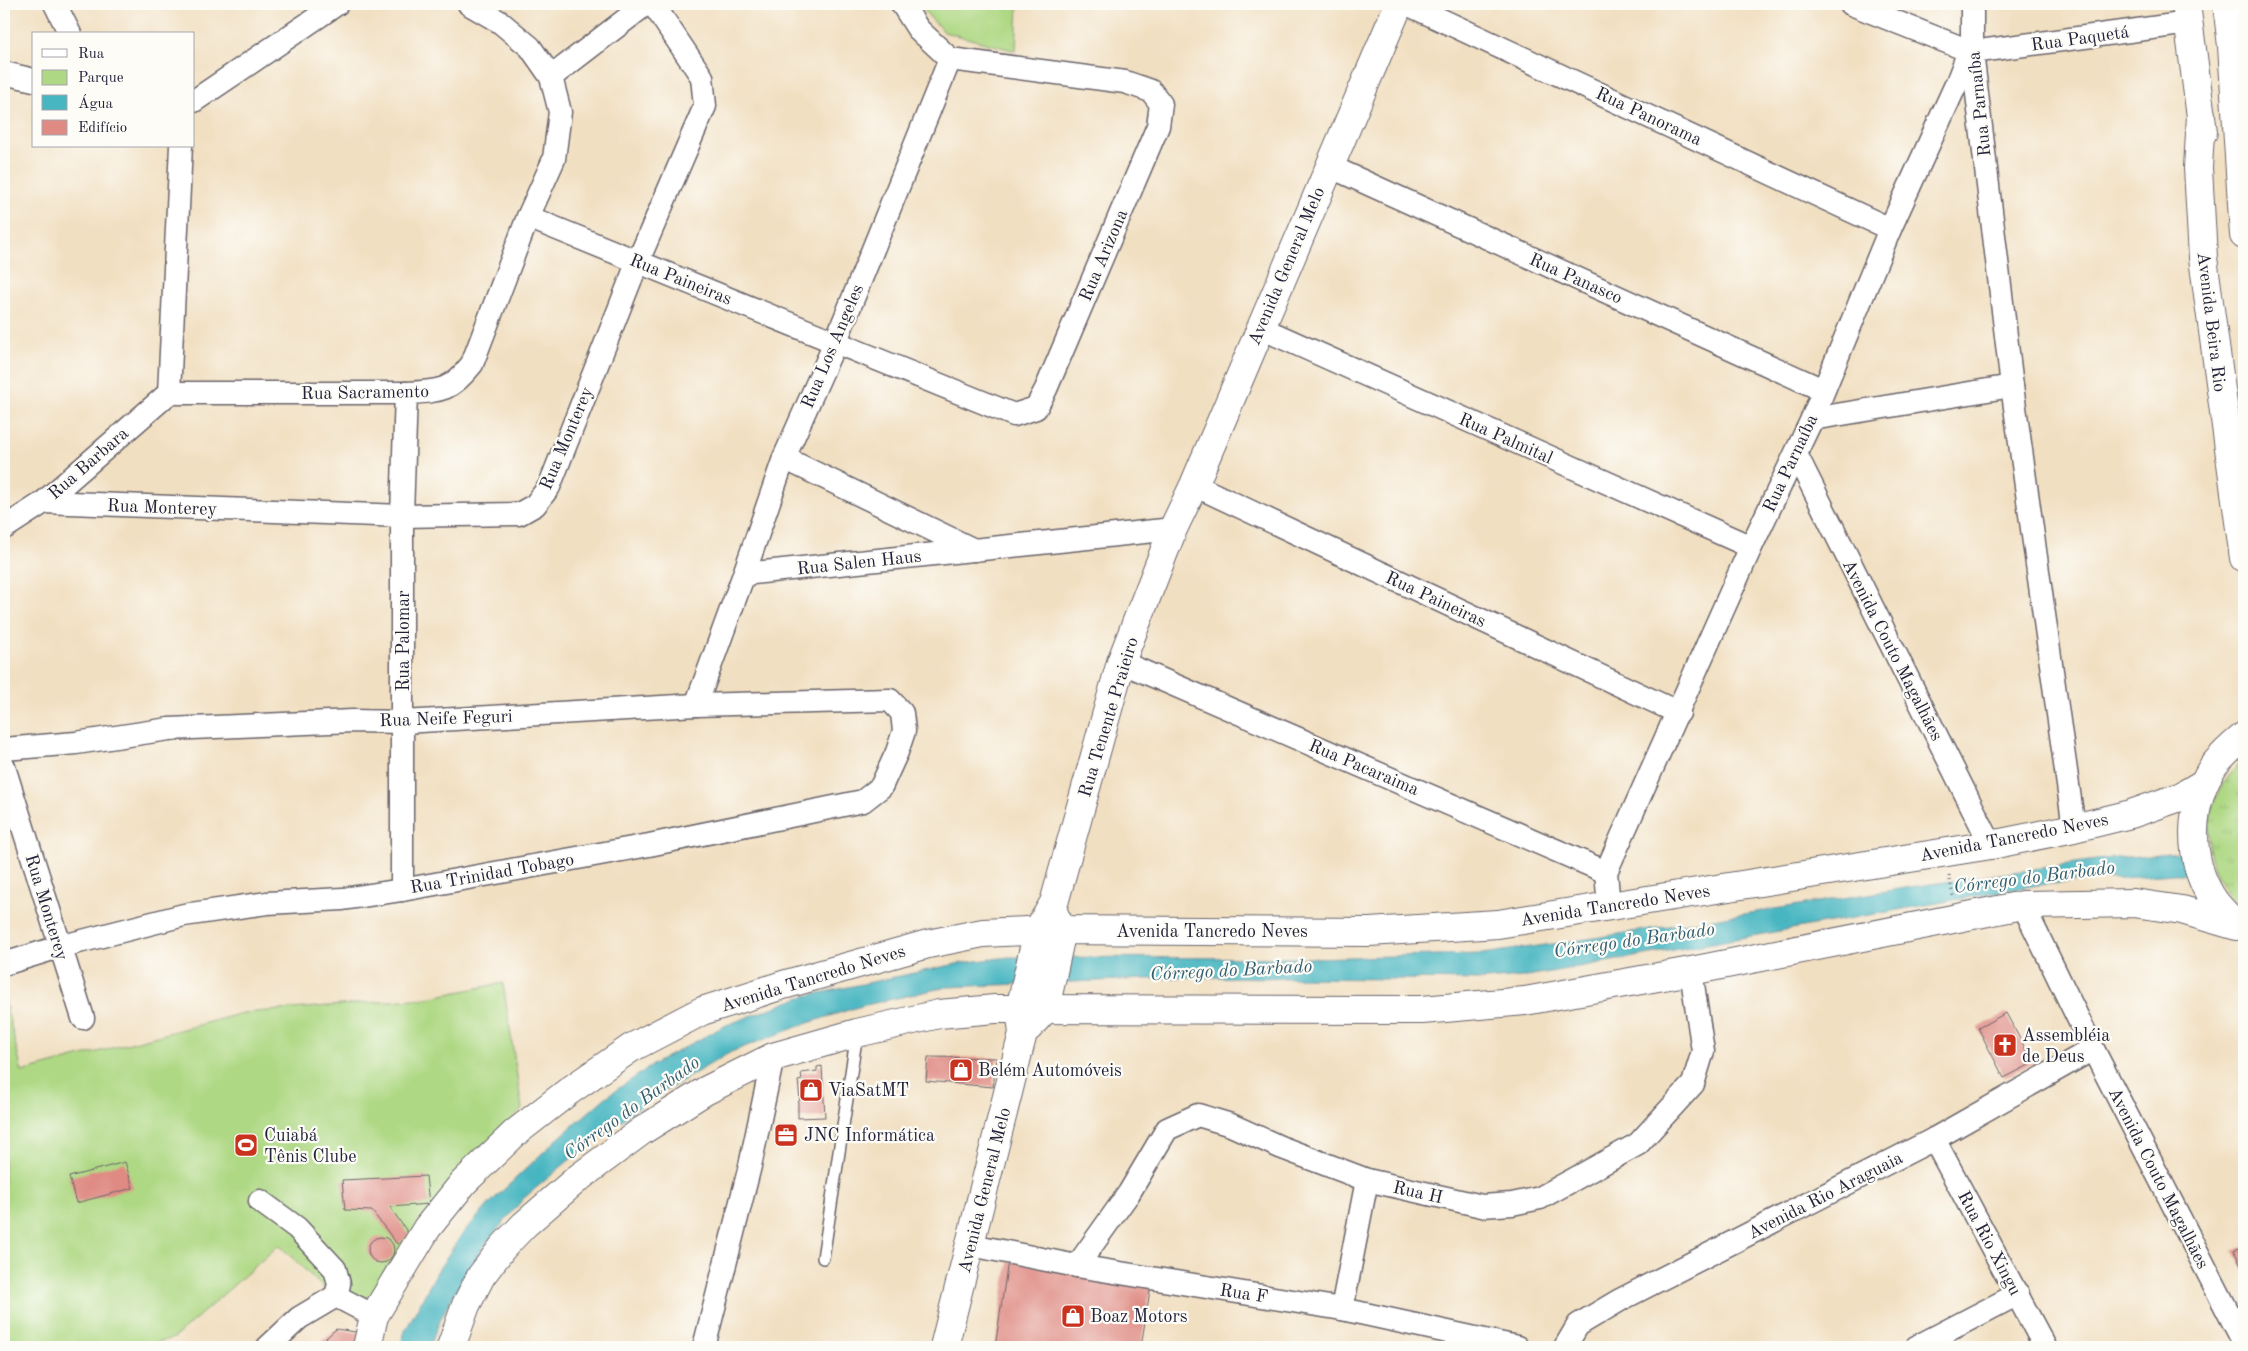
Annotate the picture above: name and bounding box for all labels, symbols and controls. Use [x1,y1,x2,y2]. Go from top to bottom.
street label: Rua Paquetá [2030,23,2130,55]
legend [32,32,195,148]
text: Rua [78,47,105,62]
street label: Rua Parnaíba [1966,50,1994,157]
text: Parque [78,71,124,86]
street label: Rua Panorama [1593,84,1705,149]
text: Água [78,94,114,112]
text: Edifício [78,121,127,136]
street label: Avenida General Melo [1245,185,1328,348]
street label: Rua Arizona [1077,207,1131,304]
street label: Rua Panasco [1526,250,1625,307]
street label: Rua Paineiras [627,251,735,309]
street label: Avenida Beira Rio [2193,251,2229,393]
street label: Rua Los Angeles [799,282,867,411]
street label: Rua Sacramento [301,383,429,403]
street label: Rua Monterey [537,384,597,493]
street label: Rua Palmital [1456,410,1555,468]
street label: Rua Parnaíba [1760,412,1821,515]
street label: Rua Barbara [45,424,132,503]
street label: Rua Monterey [107,497,218,519]
street label: Rua Salen Haus [796,547,922,578]
street label: Avenida Couto Magalhães [1839,557,1946,744]
street label: Rua Paineiras [1383,569,1489,631]
street label: Rua Palomar [395,590,413,692]
street label: Rua Tenente Praieiro [1076,635,1142,800]
street label: Rua Neife Feguri [379,708,513,730]
street label: Rua Pacaraima [1306,737,1421,799]
street label: Avenida Tancredo Neves [1918,811,2110,865]
street label: Rua Trinidad Tobago [409,851,576,897]
street label: Rua Monterey [21,852,71,963]
water label: Córrego do Barbado [1952,859,2116,898]
street label: Avenida Tancredo Neves [1519,882,1711,930]
water label: Córrego do Barbado [1552,921,1716,962]
street label: Avenida Tancredo Neves [1116,923,1308,941]
street label: Avenida Tancredo Neves [719,942,908,1016]
water label: Córrego do Barbado [1149,958,1313,985]
place label: Assembléia de Deus [2022,1027,2110,1066]
church icon: Assembléia de Deus [1992,1032,2018,1058]
water label: Córrego do Barbado [561,1053,704,1165]
shop icon: Belém Automóveis [948,1057,974,1083]
place label: Belém Automóveis [978,1062,1122,1080]
shop icon: ViaSatMT [798,1077,824,1103]
place label: ViaSatMT [828,1082,909,1100]
street label: Avenida Couto Magalhães [2105,1085,2212,1272]
street label: Avenida General Melo [956,1106,1014,1275]
office icon: JNC Informática [773,1122,799,1148]
place label: Cuiabá Tênis Clube [264,1127,357,1166]
place label: JNC Informática [804,1127,935,1145]
sports icon: Cuiabá Tênis Clube [233,1132,259,1158]
street label: Avenida Rio Araguaia [1745,1149,1906,1243]
street label: Rua H [1391,1179,1444,1207]
street label: Rua Rio Xingu [1954,1188,2024,1299]
street label: Rua F [1218,1281,1269,1307]
shop icon: Boaz Motors [1060,1303,1086,1329]
place label: Boaz Motors [1090,1308,1188,1326]

